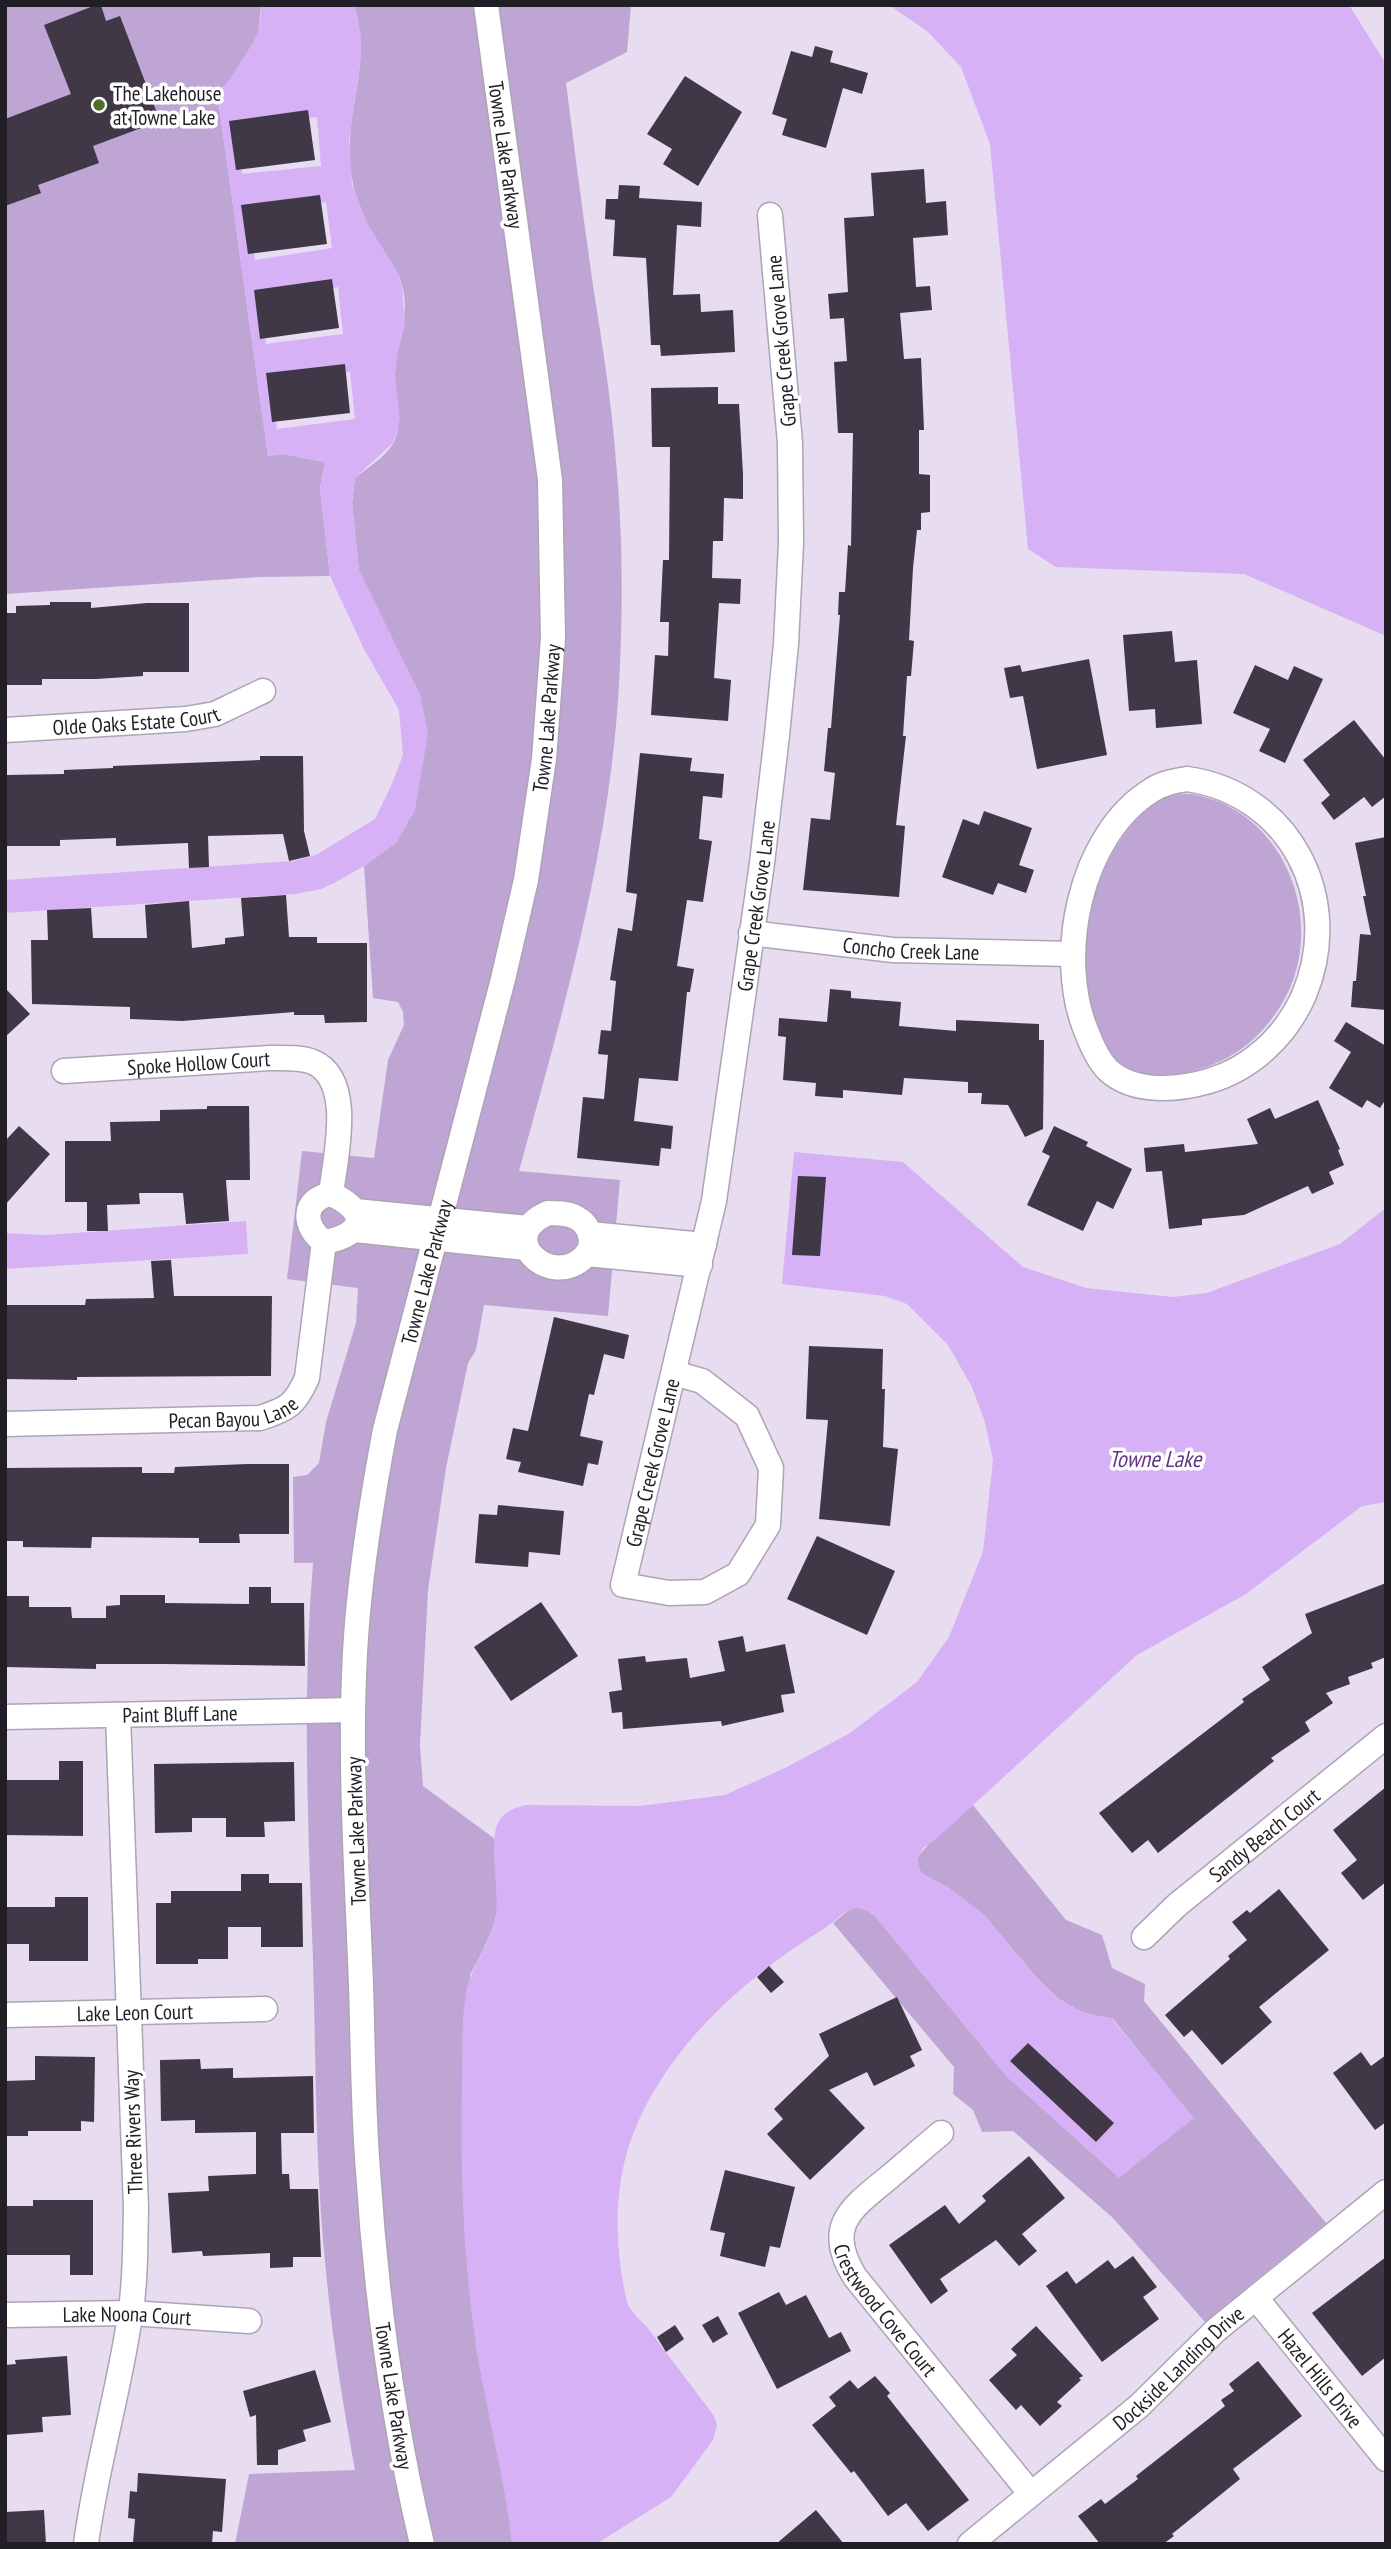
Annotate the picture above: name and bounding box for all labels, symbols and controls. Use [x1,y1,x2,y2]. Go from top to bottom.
place label: The Lakehouse at Towne Lake [113,80,221,131]
street label: Towne Lake Parkway [482,80,530,231]
marker: The Lakehouse at Towne Lake [91,97,107,113]
street label: Grape Creek Grove Lane [760,254,802,428]
street label: Towne Lake Parkway [526,643,566,794]
street label: Olde Oaks Estate Court [52,700,224,741]
street label: Grape Creek Grove Lane [730,819,780,993]
street label: Concho Creek Lane [841,931,980,965]
street label: Spoke Hollow Court [126,1045,271,1080]
street label: Towne Lake Parkway [394,1197,458,1348]
street label: Grape Creek Grove Lane [619,1376,685,1550]
street label: Pecan Bayou Lane [168,1390,304,1434]
water label: Towne Lake [1109,1444,1203,1473]
street label: Paint Bluff Lane [122,1699,238,1728]
street label: Towne Lake Parkway [340,1756,372,1906]
street label: Sandy Beach Court [1203,1781,1325,1887]
street label: Lake Leon Court [77,1997,194,2027]
street label: Three Rivers Way [117,2069,149,2195]
street label: Crestwood Cove Court [828,2241,943,2382]
street label: Lake Noona Court [62,2299,192,2331]
street label: Dockside Landing Drive [1107,2299,1249,2436]
street label: Towne Lake Parkway [369,2320,419,2472]
street label: Hazel Hills Drive [1272,2323,1369,2433]

